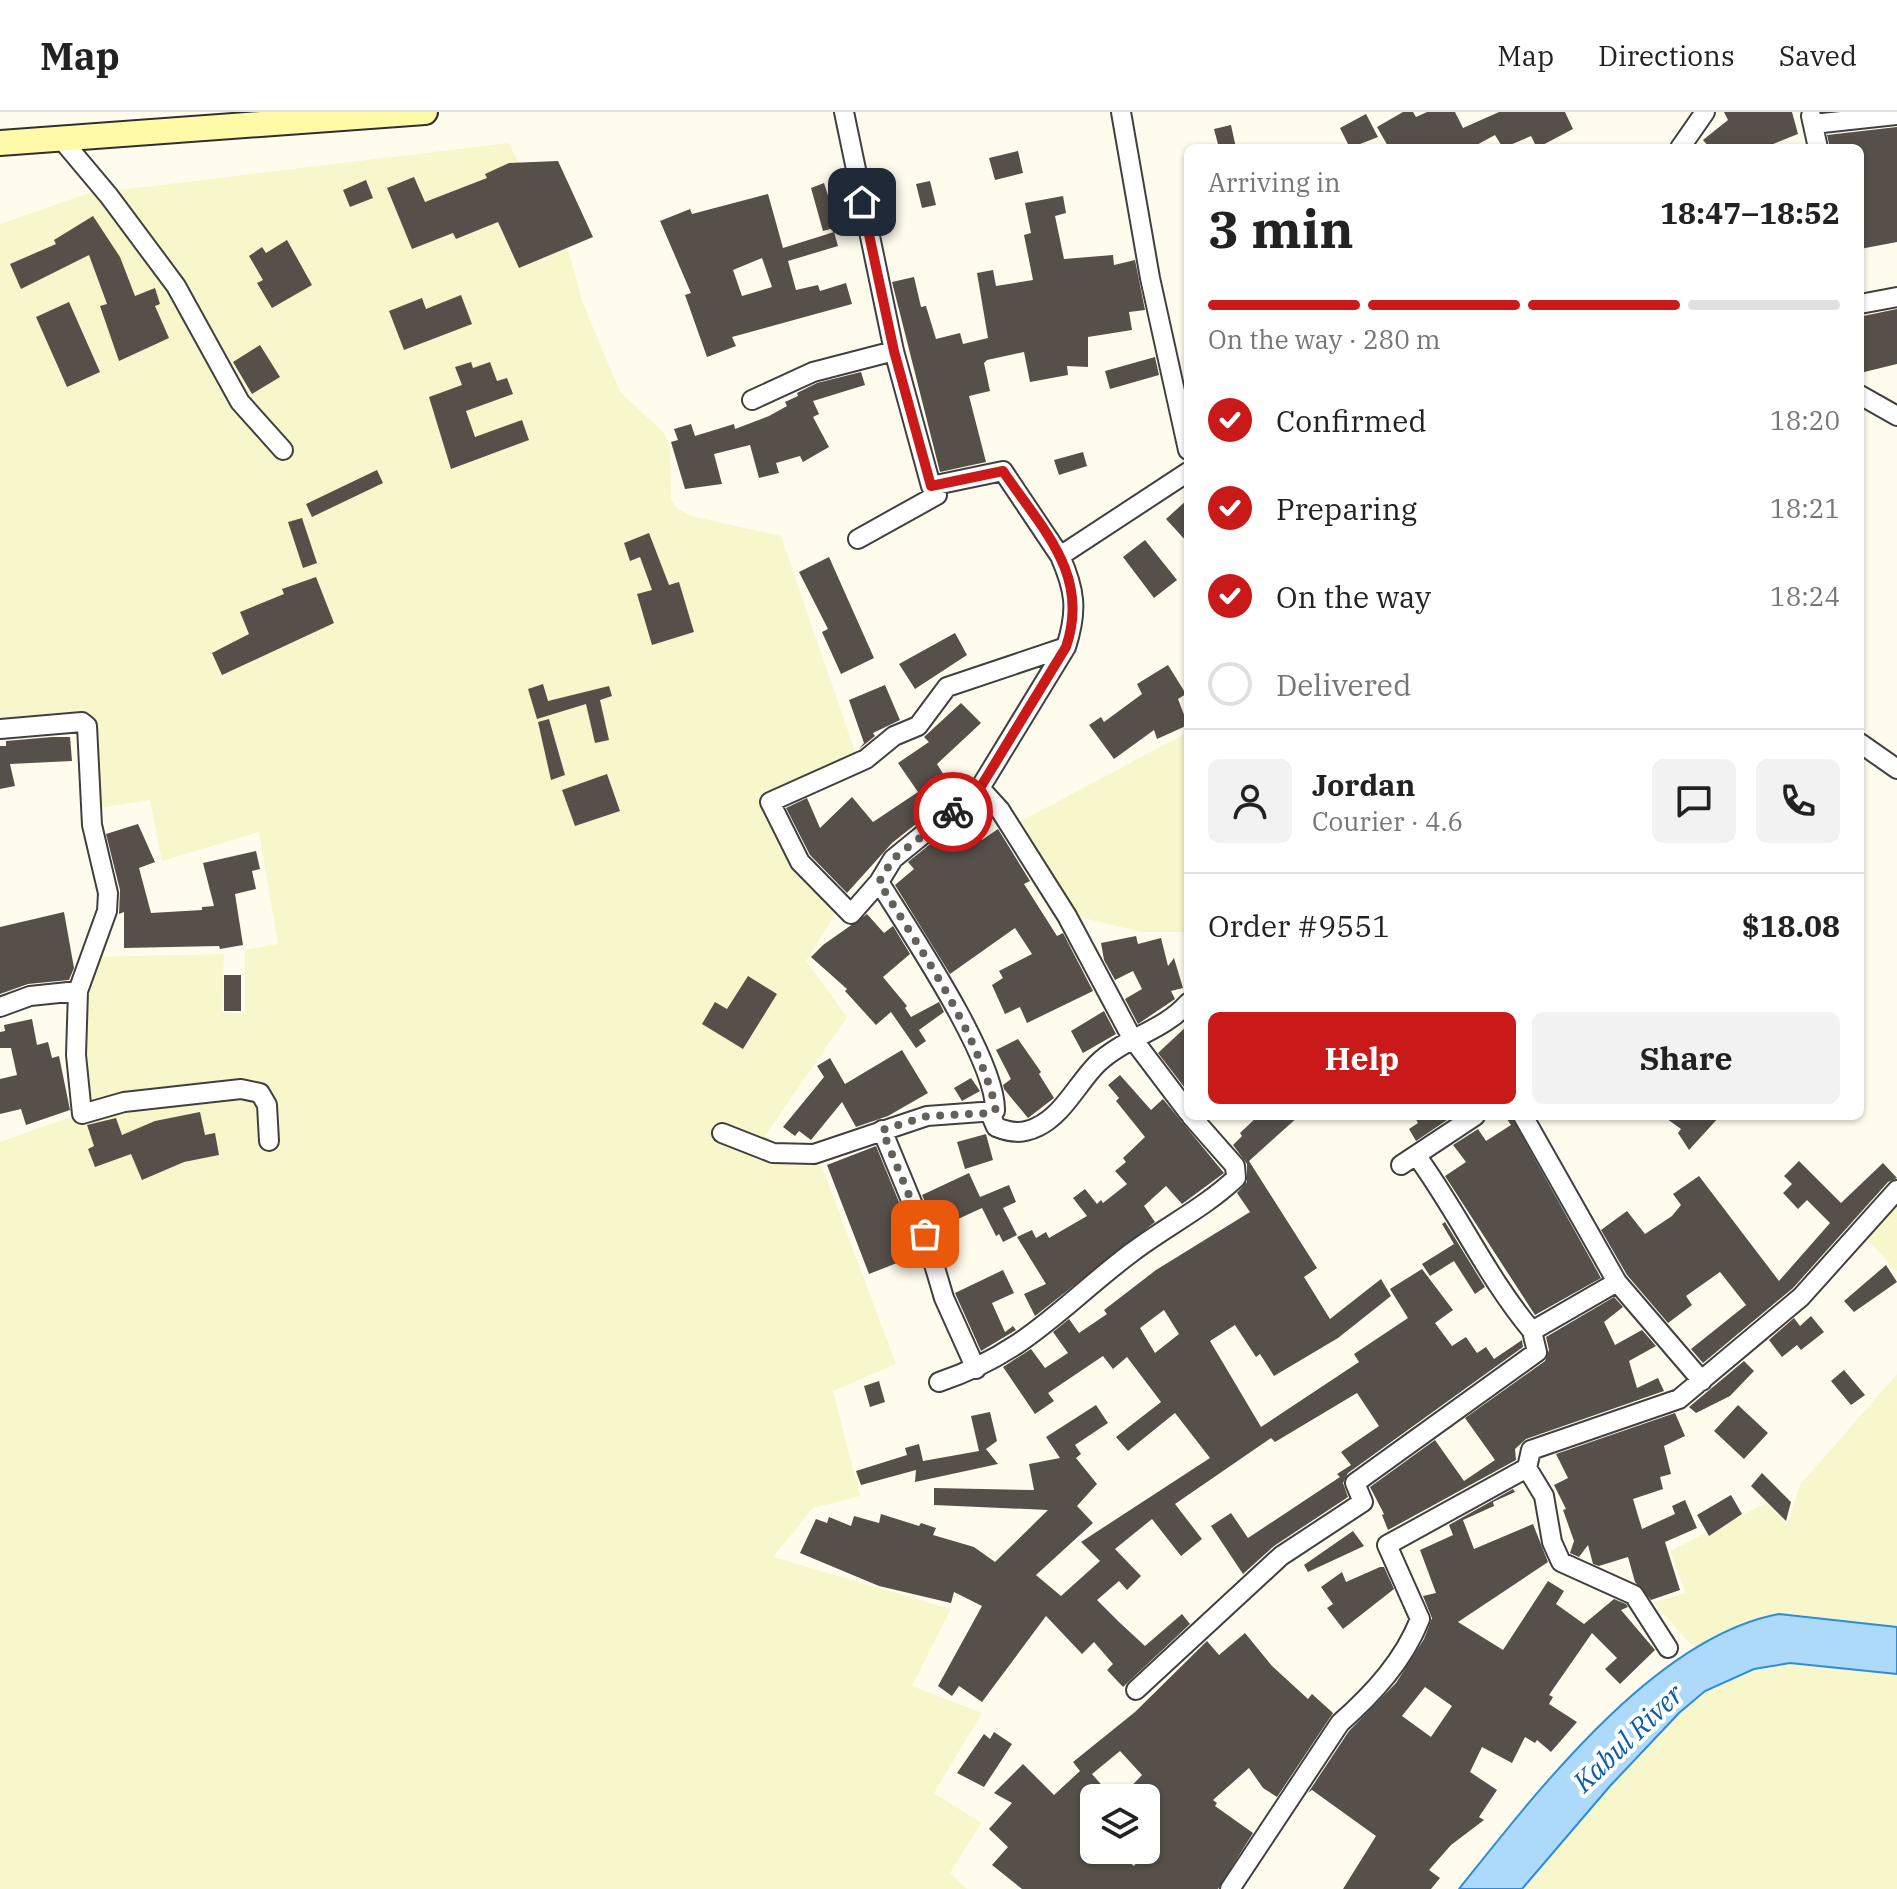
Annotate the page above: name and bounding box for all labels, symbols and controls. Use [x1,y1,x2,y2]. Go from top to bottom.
text: Map [40,31,120,80]
text: Map [1497,37,1554,74]
text: Directions [1598,37,1735,74]
text: Saved [1779,37,1857,74]
text: Arriving in [1208,165,1341,199]
pin [828,168,896,236]
icon: home [840,180,884,224]
text: 18:47–18:52 [1660,193,1840,232]
text: 3 min [1208,195,1354,262]
text: On the way · 280 m [1208,322,1441,356]
icon: check [1208,398,1252,442]
text: Confirmed [1276,401,1427,440]
text: 18:20 [1770,403,1840,437]
icon: check [1208,486,1252,530]
text: Preparing [1276,489,1417,528]
text: 18:21 [1770,491,1840,525]
icon: check [1208,574,1252,618]
text: On the way [1276,577,1431,616]
text: 18:24 [1770,579,1840,613]
text: Delivered [1276,665,1411,704]
button: person [1208,759,1292,843]
button: chat [1652,759,1736,843]
button: phone [1756,759,1840,843]
text: Jordan [1312,765,1415,804]
courier [913,772,993,852]
icon: bike [931,790,975,834]
text: Courier · 4.6 [1312,804,1463,838]
text: Order #9551 [1208,906,1390,945]
text: $18.08 [1742,906,1840,945]
button: Help [1208,1012,1516,1104]
button: Share [1532,1012,1840,1104]
pin [891,1200,959,1268]
icon: bag [903,1212,947,1256]
water label: Kabul River [1564,1675,1691,1800]
map controls [1080,1784,1160,1864]
button: layers [1080,1784,1160,1864]

